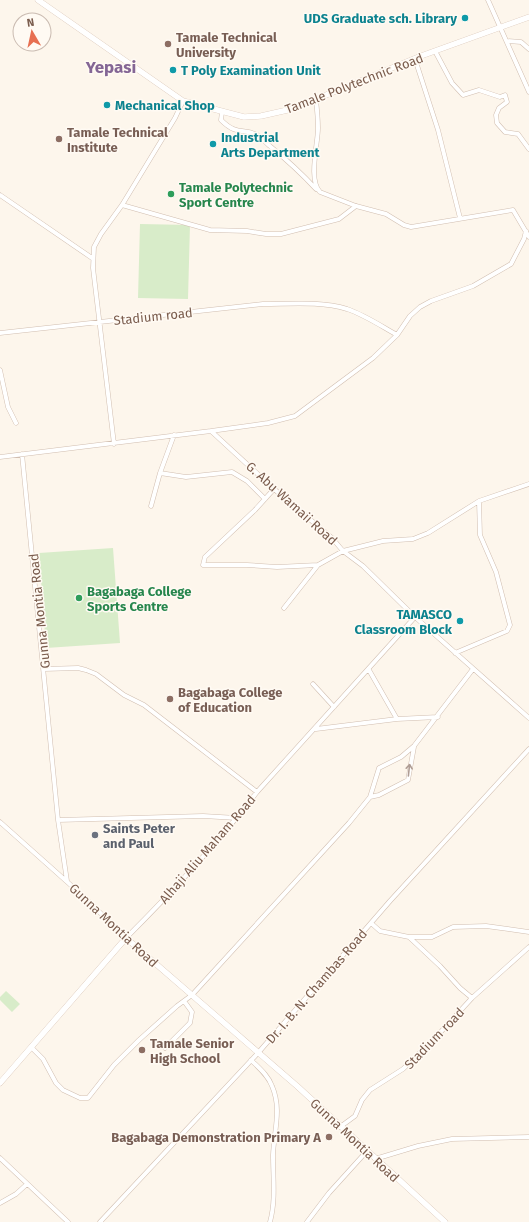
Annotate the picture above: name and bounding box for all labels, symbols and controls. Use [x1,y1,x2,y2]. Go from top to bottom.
place label: UDS Graduate sch. Library [304,11,457,26]
north arrow [12,12,52,52]
marker: UDS Graduate sch. Library [460,13,470,23]
text: N [26,16,35,30]
place label: Tamale Technical University [176,30,277,60]
marker: Tamale Technical University [163,39,173,49]
street label: Tamale Polytechnic Road [283,50,425,117]
district label: Yepasi [85,57,136,78]
place label: T Poly Examination Unit [181,63,322,78]
marker: T Poly Examination Unit [168,65,178,75]
place label: Mechanical Shop [115,98,215,113]
marker: Mechanical Shop [102,100,112,110]
place label: Tamale Technical Institute [67,125,168,155]
place label: Industrial Arts Department [220,130,321,160]
marker: Tamale Technical Institute [54,134,64,144]
marker: Industrial Arts Department [208,139,218,149]
place label: Tamale Polytechnic Sport Centre [179,180,294,210]
marker: Tamale Polytechnic Sport Centre [166,189,176,199]
street label: Stadium road [113,305,193,328]
street label: G. Abu Wamaii Road [243,459,340,548]
street label: Gunna Montia Road [26,553,53,669]
place label: Bagabaga College Sports Centre [87,584,191,614]
marker: Bagabaga College Sports Centre [74,593,84,603]
place label: TAMASCO Classroom Block [355,607,453,637]
marker: TAMASCO Classroom Block [455,616,465,626]
place label: Bagabaga College of Education [178,685,282,715]
marker: Bagabaga College of Education [165,694,175,704]
one-way arrow [406,764,413,777]
street label: Alhaji Aliu Maham Road [156,792,259,907]
place label: Saints Peter and Paul [103,821,176,851]
marker: Saints Peter and Paul [90,830,100,840]
street label: Gunna Montia Road [66,880,161,970]
street label: Dr. I. B. N. Chambas Road [263,926,370,1046]
street label: Stadium road [401,1005,467,1072]
place label: Tamale Senior High School [150,1036,235,1066]
marker: Tamale Senior High School [137,1045,147,1055]
street label: Gunna Montia Road [307,1095,402,1185]
place label: Bagabaga Demonstration Primary A [111,1130,321,1145]
marker: Bagabaga Demonstration Primary A [324,1132,334,1142]

